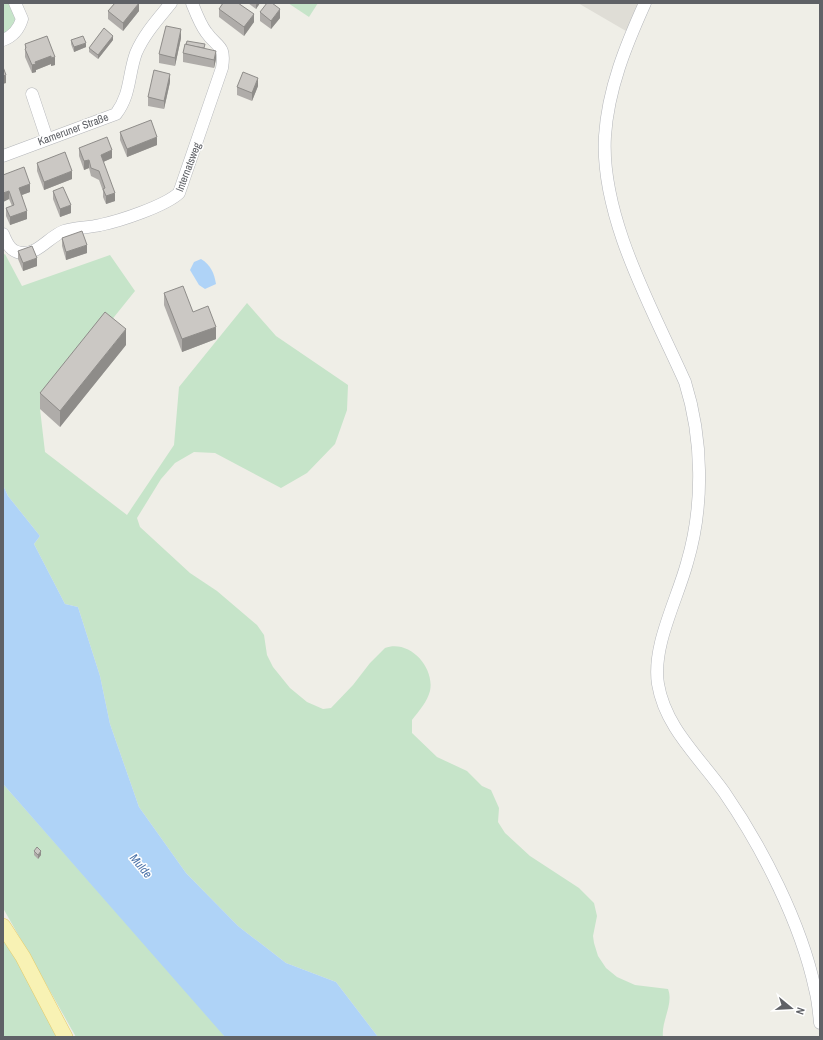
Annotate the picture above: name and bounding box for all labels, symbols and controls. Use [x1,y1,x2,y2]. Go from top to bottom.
street label: Kameruner Straße [36,110,110,148]
street label: Internatsweg [172,140,204,194]
water label: Mulde [126,851,156,882]
north arrow [771,988,811,1028]
text: N [793,1006,808,1016]

